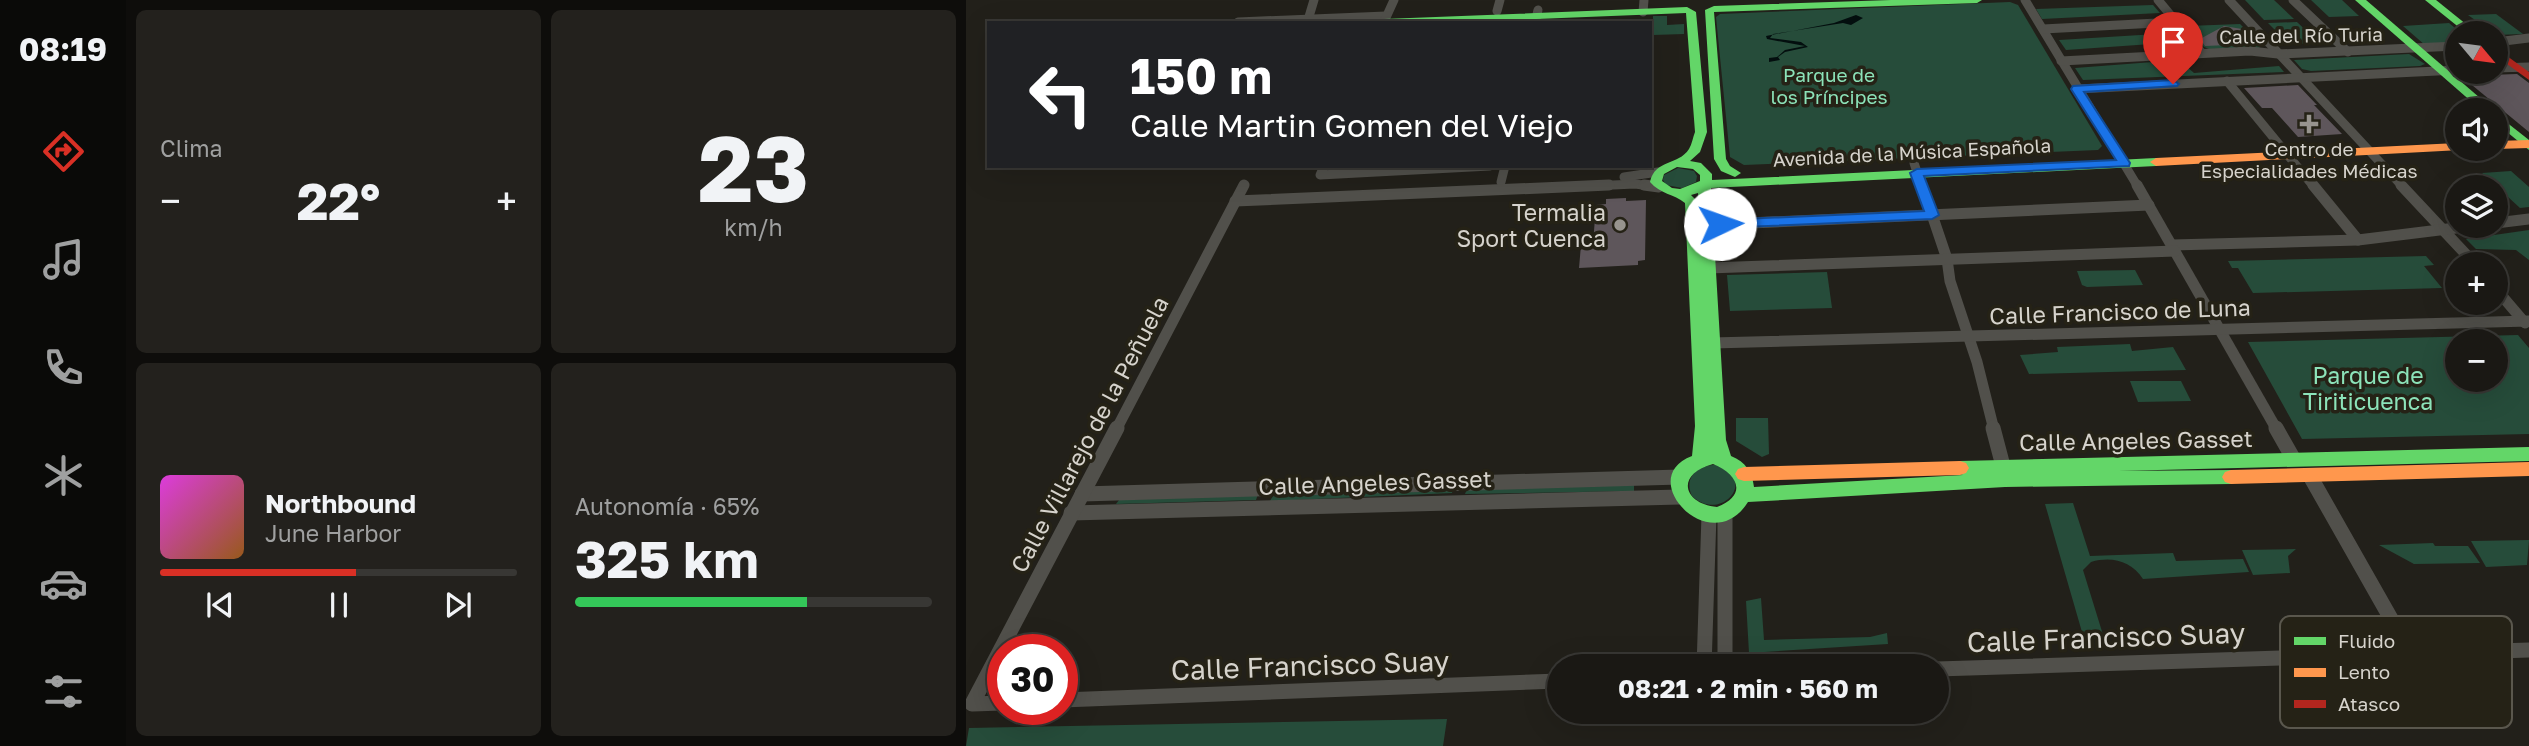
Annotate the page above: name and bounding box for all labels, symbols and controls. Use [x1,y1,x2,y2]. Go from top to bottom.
pin [2143,12.0,2203,84]
north arrow [2445,21,2508,84]
map controls [2445,21,2508,392]
street label: Calle del Río Turia [2219,22,2383,48]
icon: arrive [2154,23,2192,61]
text: 08:19 [19,30,107,68]
text: 150 m [1130,46,1272,105]
icon: left [1015,49,1106,140]
park label: Parque de los Príncipes [1771,63,1887,108]
button: sound [2445,98,2508,161]
text: Calle Martin Gomen del Viejo [1130,106,1574,144]
text: 23 [698,113,809,222]
marker: Centro de Especialidades Médicas [2299,114,2319,134]
icon: directions [39,127,88,176]
street label: Avenida de la Música Española [1772,133,2052,171]
text: Clima [160,134,223,162]
place label: Centro de Especialidades Médicas [2201,137,2417,182]
text: 22° [297,169,380,231]
button: layers [2445,175,2508,238]
text: − [160,178,181,223]
text: + [496,178,517,223]
position arrow [1683,187,1757,261]
place label: Termalia Sport Cuenca [1456,198,1606,252]
text: km/h [724,213,783,241]
marker: Termalia Sport Cuenca [1612,217,1628,233]
icon: music [39,235,88,284]
button: + [2445,252,2508,315]
street label: Calle Villarejo de la Peñuela [1004,291,1174,577]
street label: Calle Francisco de Luna [1989,292,2251,330]
button: − [2445,329,2508,392]
icon: phone [39,343,88,392]
park label: Parque de Tiriticuenca [2303,361,2433,415]
street label: Calle Angeles Gasset [2019,424,2253,456]
icon: climate [39,451,88,500]
street label: Calle Angeles Gasset [1258,464,1492,500]
text: Northbound [265,488,416,519]
text: Autonomía · 65% [575,492,759,520]
text: June Harbor [265,519,401,547]
text: 325 km [575,527,759,589]
icon: car [39,559,88,608]
icon: previous [201,586,239,624]
icon: pause [320,586,358,624]
icon: next [439,586,477,624]
street label: Calle Francisco Suay [1966,616,2246,658]
legend [2280,616,2512,728]
text: Fluido [2338,629,2395,652]
speed limit sign: 30 [987,634,1078,725]
street label: Calle Francisco Suay [1170,644,1450,686]
text: Lento [2338,660,2390,683]
icon: filters [39,667,88,716]
text: 08:21 · 2 min · 560 m [1618,673,1878,704]
text: Atasco [2338,692,2400,715]

